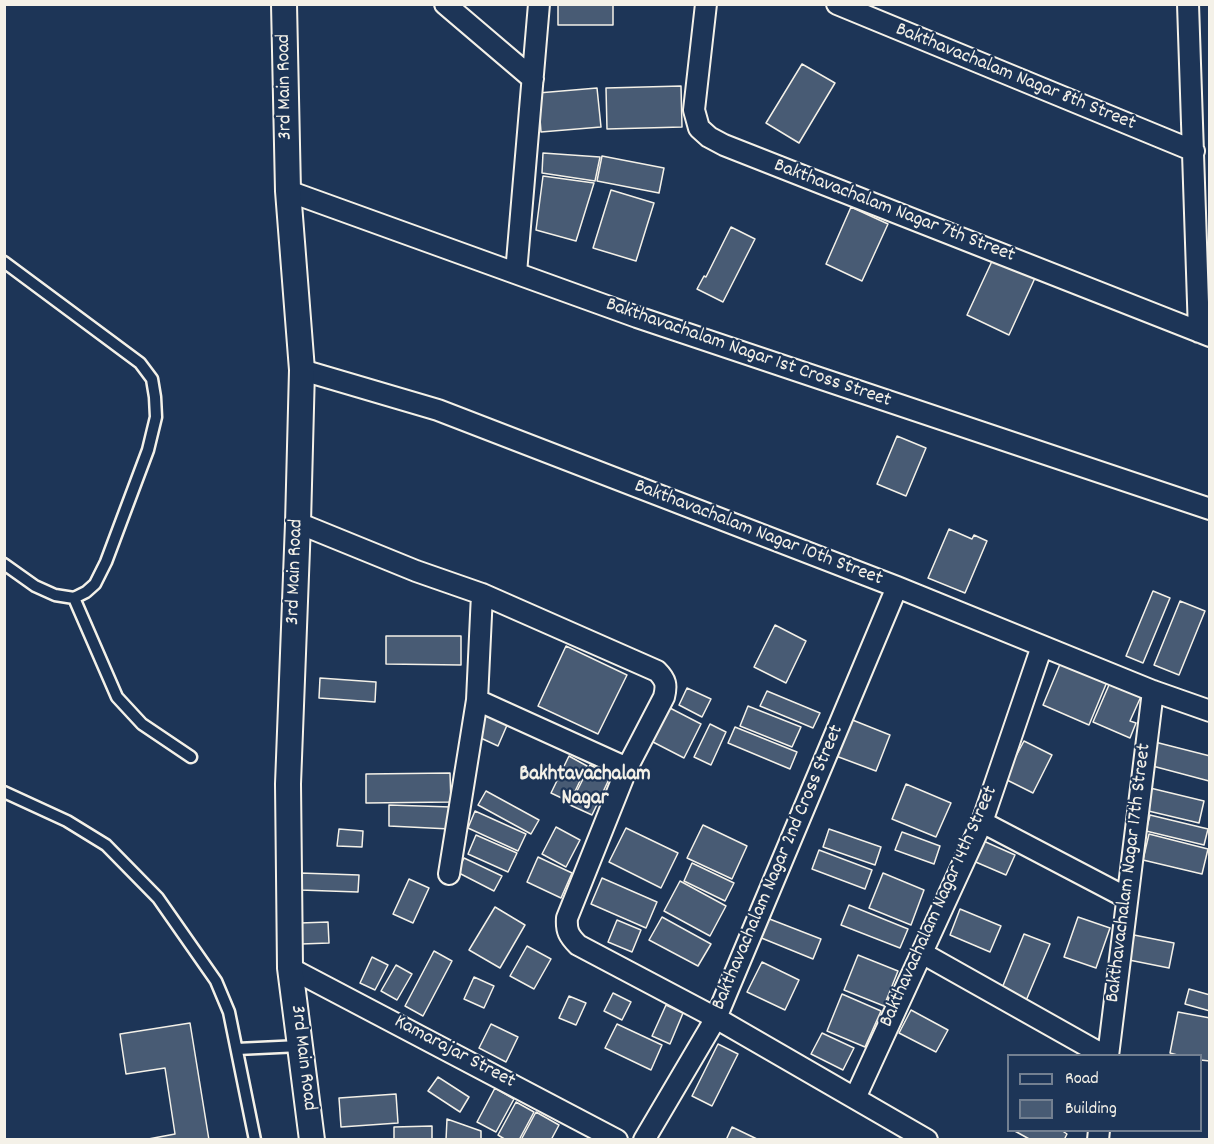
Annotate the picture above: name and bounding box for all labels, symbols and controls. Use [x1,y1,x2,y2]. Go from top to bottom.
street label: Bakthavachalam Nagar 8th Street [891,19,1139,137]
street label: 3rd Main Road [273,34,299,140]
street label: Bakthavachalam Nagar 7th Street [770,155,1018,269]
street label: Bakthavachalam Nagar 1st Cross Street [602,294,894,414]
street label: Bakthavachalam Nagar 10th Street [630,475,886,593]
street label: 3rd Main Road [282,518,310,626]
street label: Bakthavachalam Nagar 2nd Cross Street [708,722,850,1014]
street label: Bakthavachalam Nagar 17th Street [1102,742,1158,1004]
district label: Bakhtavachalam Nagar [519,763,651,813]
street label: Bakthavachalam Nagar 14th Street [876,783,1004,1031]
street label: 3rd Main Road [284,1004,320,1112]
street label: Kamarajar Street [389,1011,519,1095]
legend [1007,1054,1202,1132]
text: Road [1065,1067,1099,1092]
text: Building [1065,1097,1117,1122]

